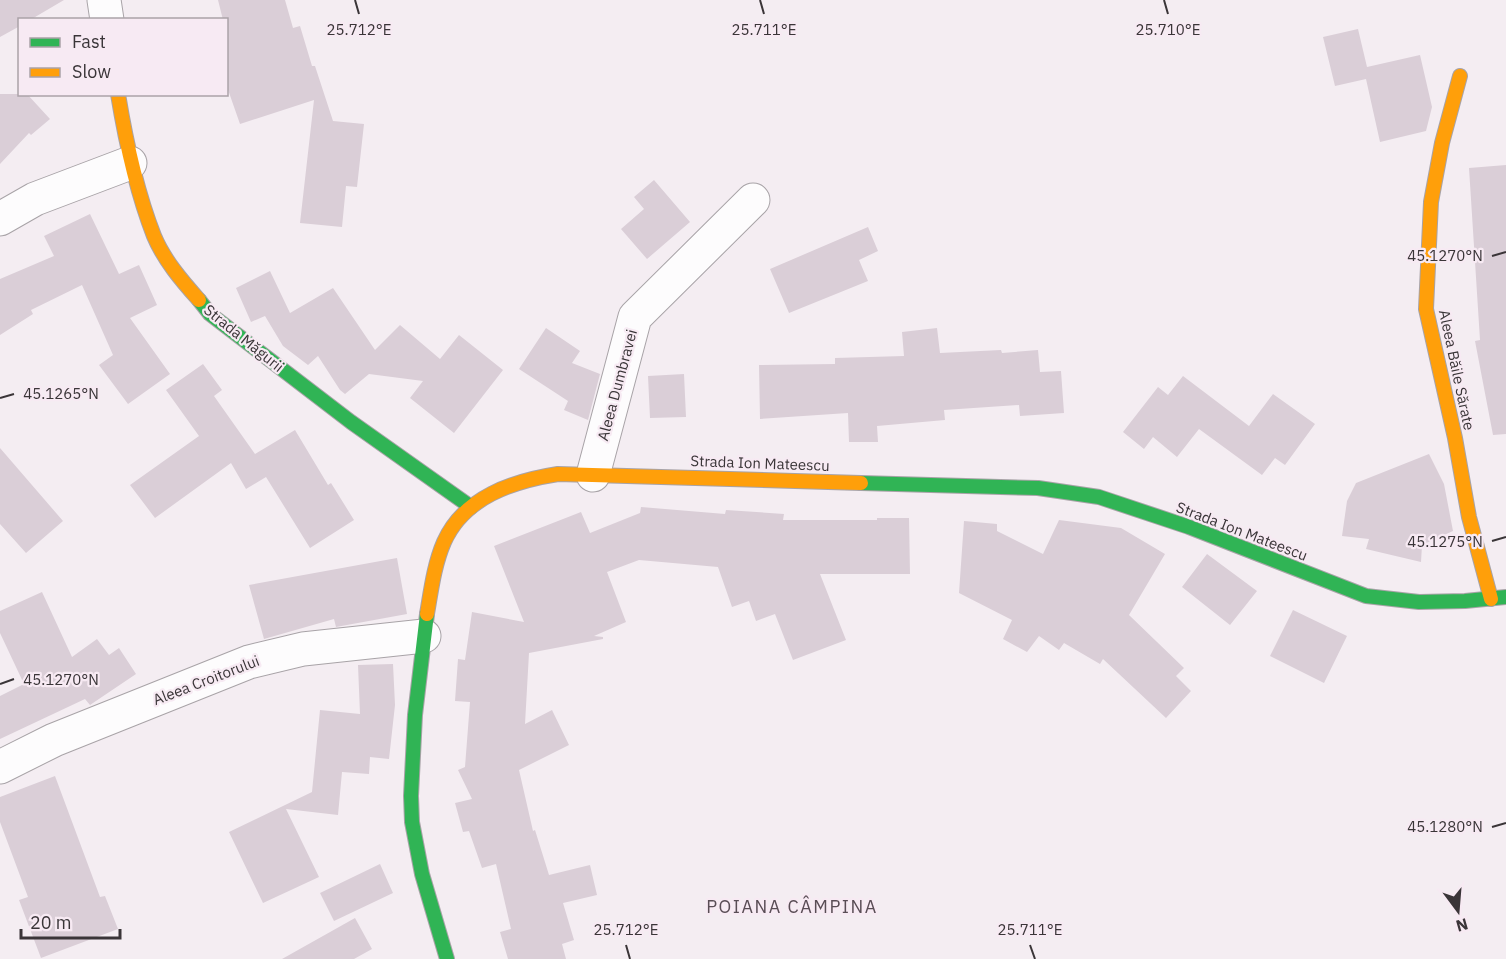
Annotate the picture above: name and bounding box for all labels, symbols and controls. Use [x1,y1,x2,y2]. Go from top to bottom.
legend [18,18,228,96]
text: 25.712°E [327,20,391,39]
text: 25.711°E [732,20,796,39]
text: 25.710°E [1136,20,1200,39]
text: Fast [72,30,106,53]
text: Slow [72,60,111,83]
text: 45.1270°N [1407,246,1483,265]
street label: Strada Măgurii [200,300,288,376]
street label: Aleea Băile Sărate [1435,308,1479,432]
street label: Aleea Dumbravei [593,327,641,443]
text: 45.1265°N [23,384,99,403]
street label: Strada Ion Mateescu [690,451,830,475]
street label: Strada Ion Mateescu [1174,497,1310,565]
text: 45.1275°N [1407,532,1483,551]
street label: Aleea Croitorului [150,651,262,709]
text: 45.1270°N [23,670,99,689]
text: 45.1280°N [1407,817,1483,836]
north arrow [1428,881,1488,941]
district label: POIANA CÂMPINA [706,895,878,918]
scale bar [21,902,120,940]
text: 20 m [30,911,72,934]
text: N [1454,914,1470,937]
text: 25.712°E [594,920,658,939]
text: 25.711°E [998,920,1062,939]

